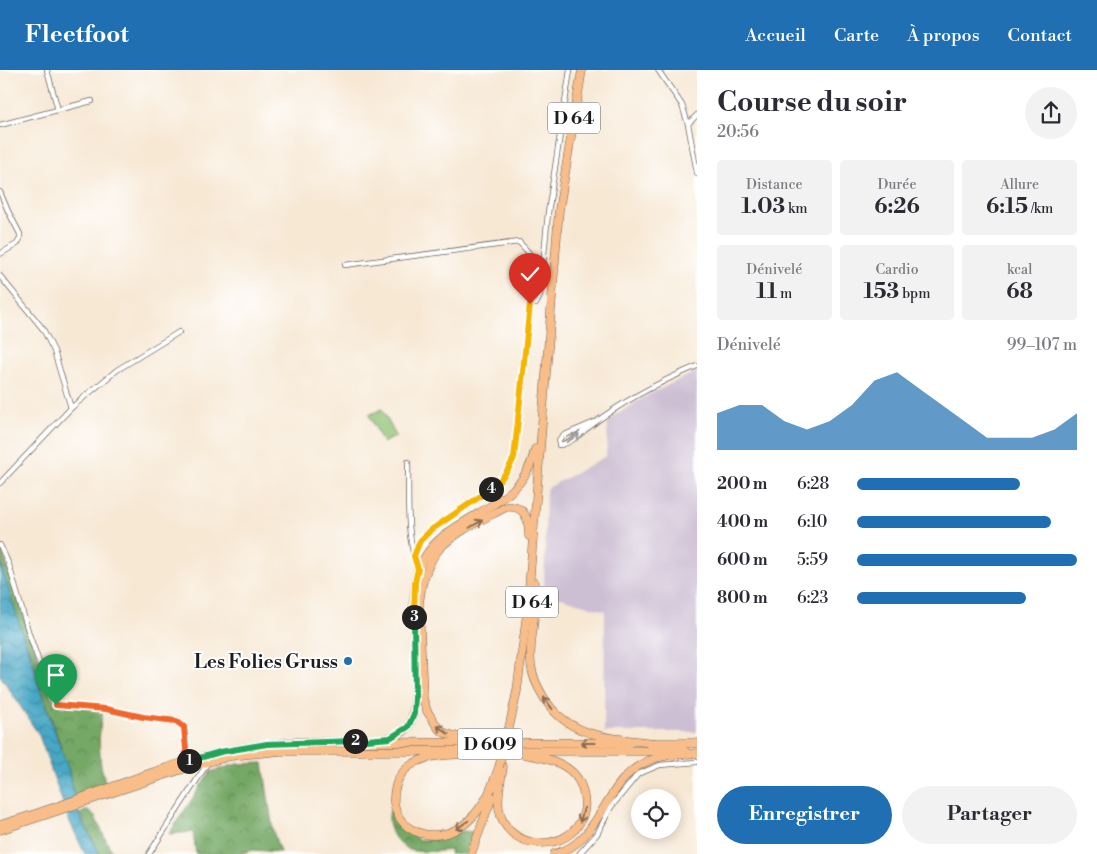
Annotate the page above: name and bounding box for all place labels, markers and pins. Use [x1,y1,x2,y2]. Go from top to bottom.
pin [509,253,551,304]
pin: 4 [478,476,504,502]
pin: 3 [402,604,426,630]
place label: Les Folies Gruss [194,650,338,674]
pin [35,654,77,705]
marker: Les Folies Gruss [342,655,354,667]
pin: 2 [342,728,368,754]
pin: 1 [176,748,202,774]

